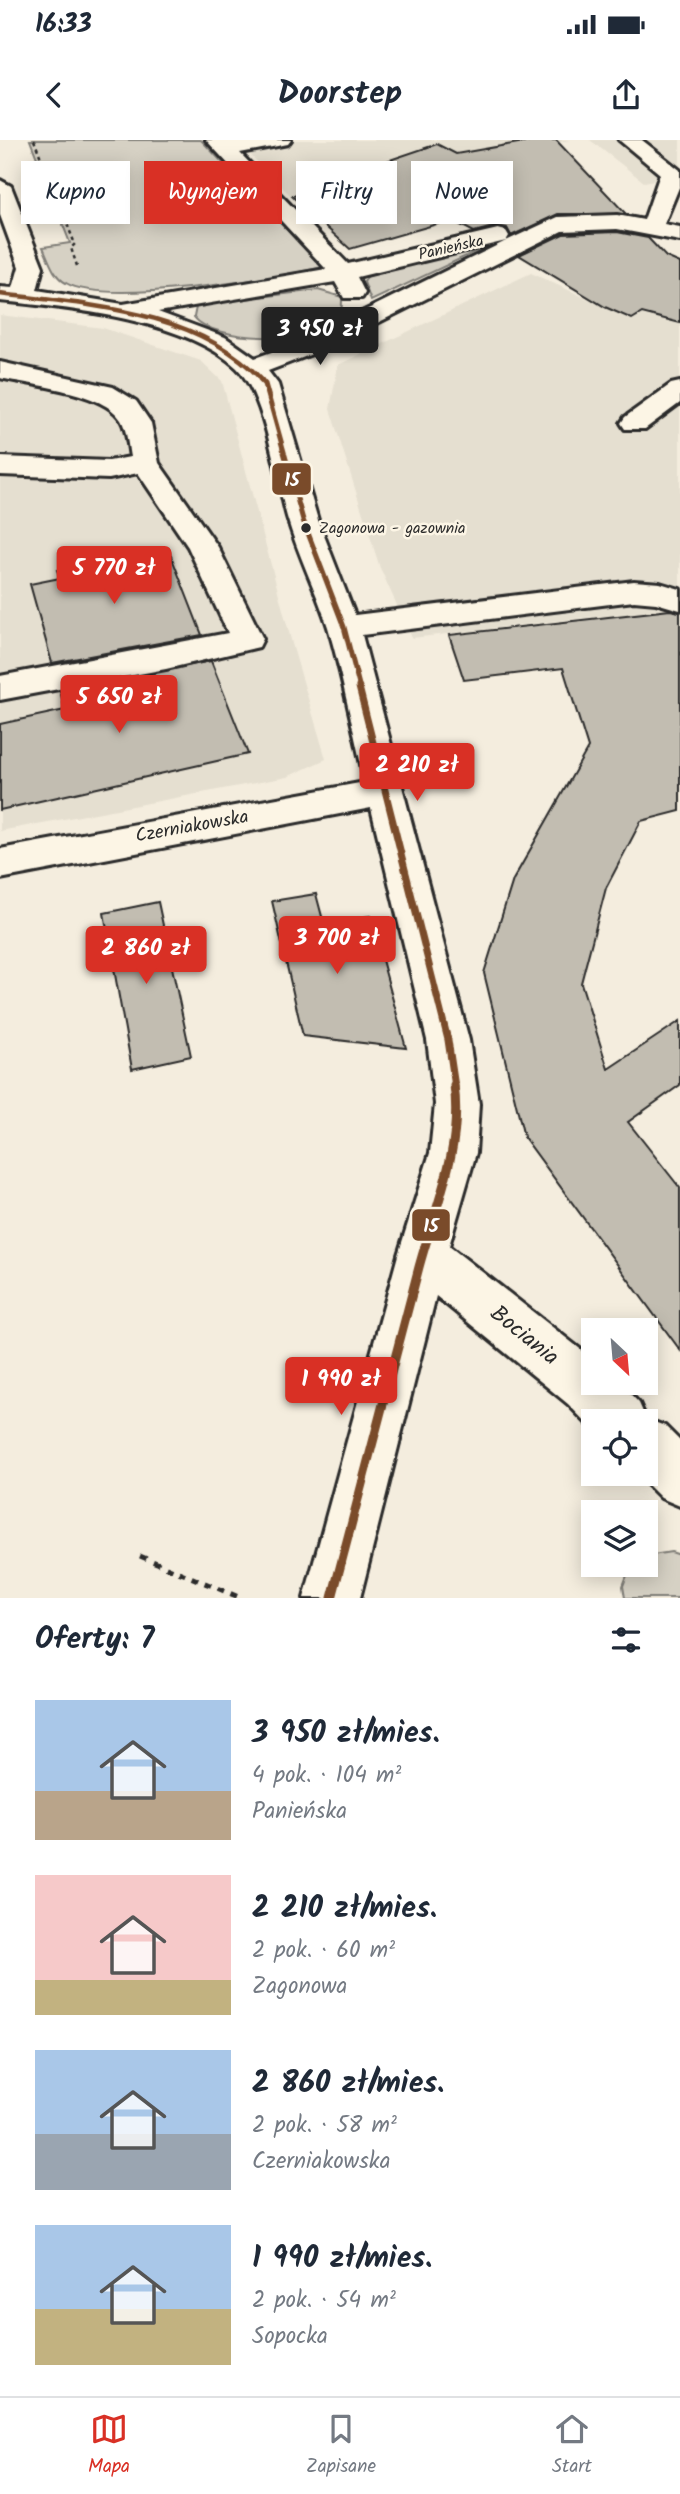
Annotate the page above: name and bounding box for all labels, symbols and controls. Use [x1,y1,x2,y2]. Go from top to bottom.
text: 16:33 [35,4,92,46]
text: Doorstep [278,69,402,120]
icon: back [35,76,73,114]
icon: share [607,76,645,114]
chip: Kupno [21,161,130,224]
chip: Wynajem [144,161,282,224]
chip: Filtry [296,161,397,224]
chip: Nowe [411,161,513,224]
street label: Panieńska [416,228,486,268]
pin: 3 950 zł [248,308,392,367]
text: 3 950 zł [277,312,363,348]
line badge: 15 [271,462,312,496]
text: 15 [284,466,301,496]
place label: Zagonowa - gazownia [319,516,466,541]
marker: Zagonowa - gazownia [299,521,313,535]
pin: 5 770 zł [42,546,186,606]
text: 5 770 zł [73,551,155,587]
pin: 5 650 zł [47,676,191,735]
text: 5 650 zł [76,680,162,716]
pin: 2 210 zł [345,744,489,803]
text: 2 210 zł [375,748,459,784]
street label: Czerniakowska [133,802,251,852]
pin: 3 700 zł [265,916,409,976]
text: 3 700 zł [295,921,379,957]
pin: 2 860 zł [74,926,218,986]
text: 2 860 zł [102,931,190,967]
line badge: 15 [411,1208,451,1242]
text: 15 [423,1212,440,1242]
street label: Bociania [482,1297,566,1375]
north arrow [581,1318,658,1395]
map controls [581,1318,658,1577]
pin: 1 990 zł [269,1358,413,1417]
text: 1 990 zł [301,1362,381,1398]
button: locate [581,1409,658,1486]
button: layers [581,1500,658,1577]
text: Oferty: 7 [35,1616,154,1664]
icon: filters [607,1621,645,1659]
text: 3 950 zł/mies. [252,1710,440,1758]
icon: home [91,1728,175,1812]
text: 4 pok. · 104 m² [252,1758,401,1794]
text: Panieńska [252,1794,347,1830]
text: 2 210 zł/mies. [252,1885,437,1933]
icon: home [91,1903,175,1987]
text: 2 pok. · 60 m² [252,1933,395,1969]
text: Zagonowa [252,1969,347,2005]
text: 2 860 zł/mies. [252,2060,444,2108]
icon: home [91,2078,175,2162]
text: 2 pok. · 58 m² [252,2108,397,2144]
text: Czerniakowska [252,2144,390,2180]
text: 1 990 zł/mies. [252,2235,432,2283]
icon: home [91,2253,175,2337]
text: 2 pok. · 54 m² [252,2283,396,2319]
text: Sopocka [252,2319,328,2355]
tab: Mapa [88,2410,130,2482]
tab: Zapisane [306,2410,376,2482]
tab: Start [552,2410,592,2482]

